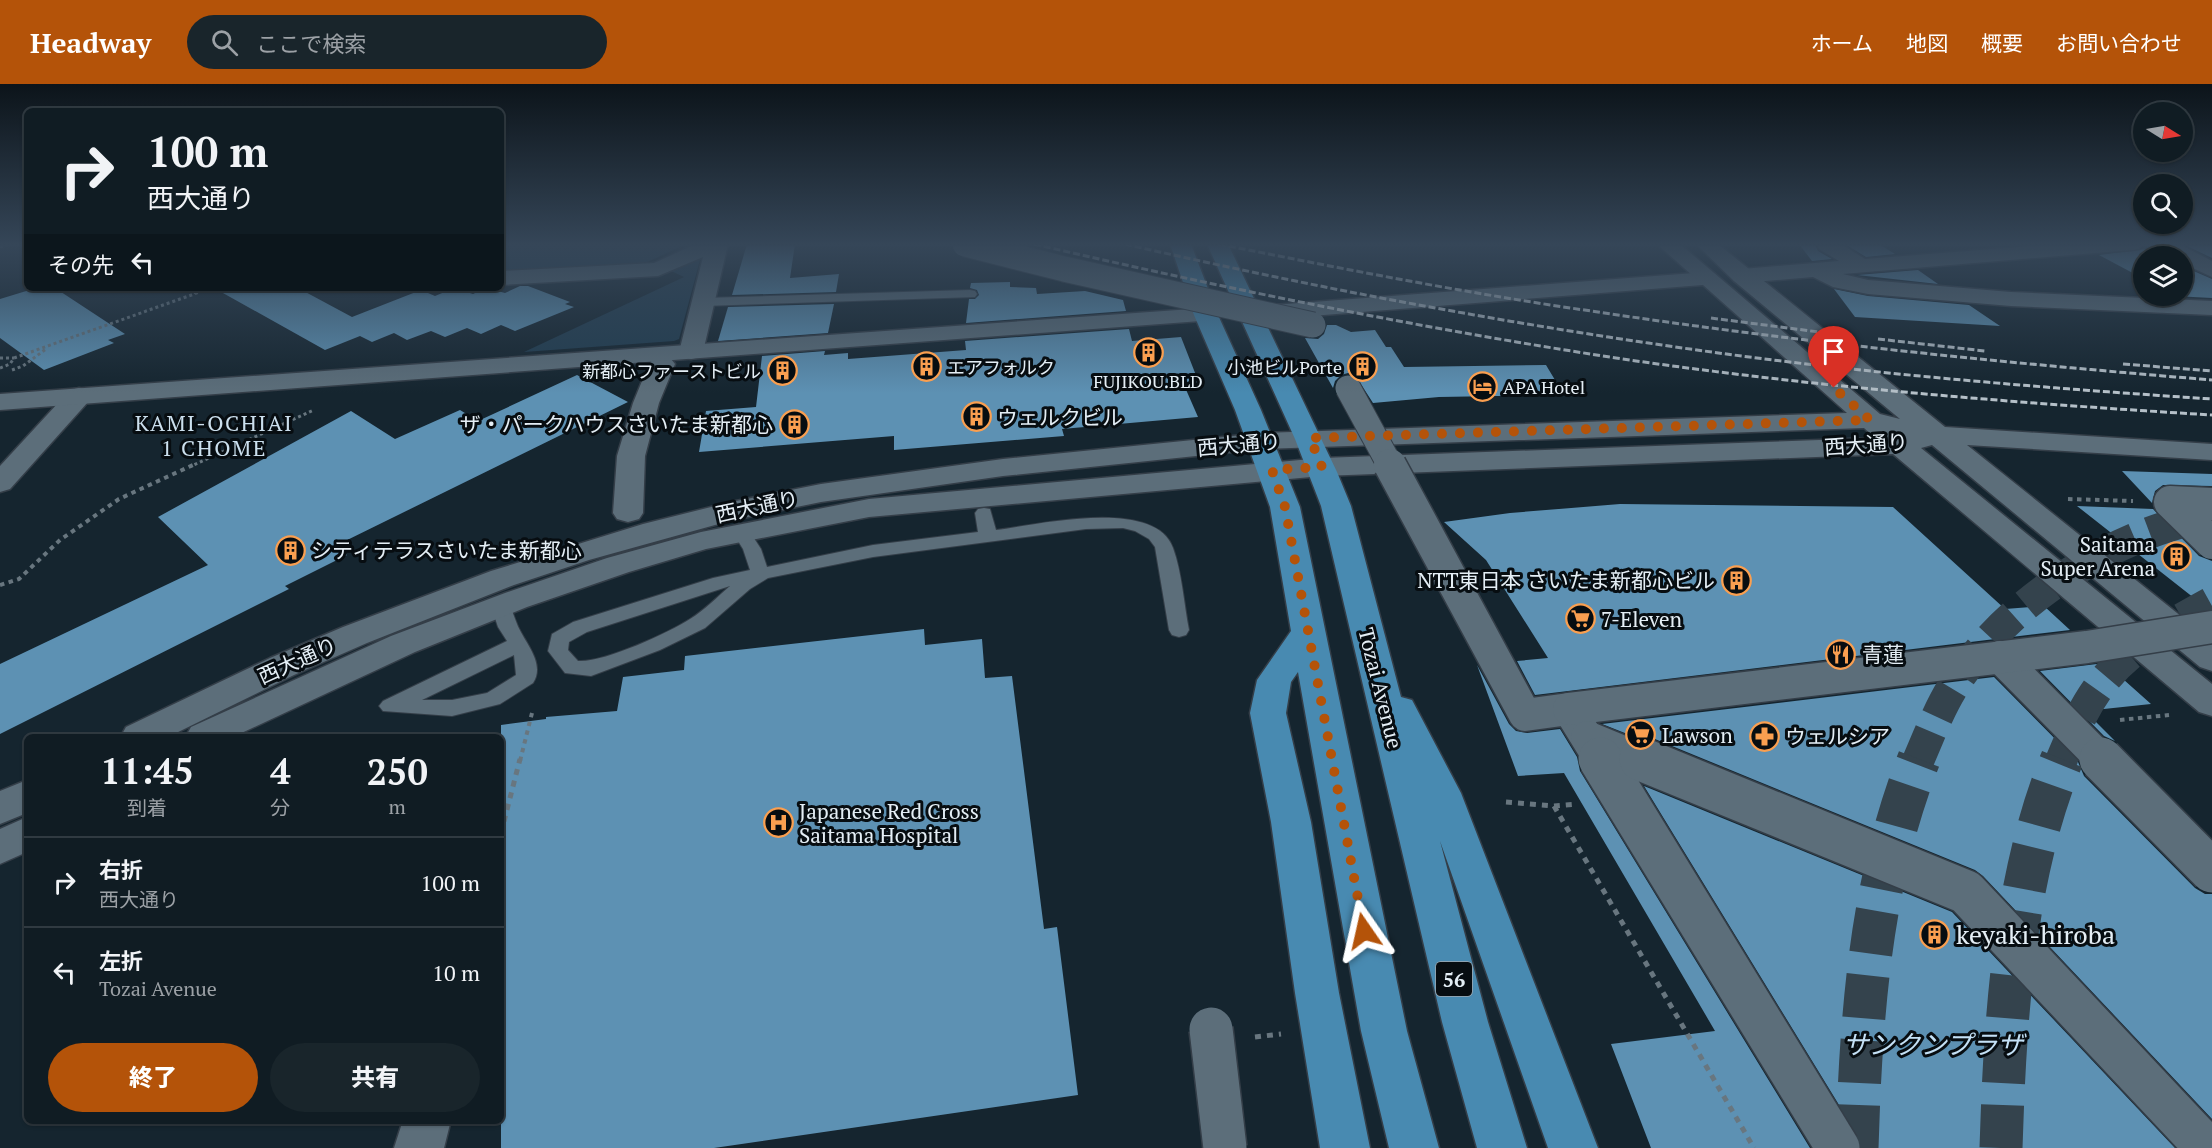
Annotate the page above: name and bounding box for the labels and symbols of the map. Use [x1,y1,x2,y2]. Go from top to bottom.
north arrow [2133,102,2193,162]
pin [1808,326,1859,388]
building icon: FUJIKOU.BLD [1132,336,1164,368]
building icon: エアフォルク [910,351,942,383]
building icon: 小池ビルPorte [1347,351,1379,383]
building icon: 新都心ファーストビル [766,355,798,387]
place label: エアフォルク [947,355,1055,379]
place label: 小池ビルPorte [1227,355,1342,379]
place label: 新都心ファーストビル [582,359,761,383]
place label: FUJIKOU.BLD [1093,369,1203,393]
hotel icon: APA Hotel [1466,371,1498,403]
place label: APA Hotel [1503,375,1585,399]
building icon: ウェルクビル [960,401,992,433]
place label: ウェルクビル [997,403,1123,431]
district label: KAMI-OCHIAI 1 CHOME [135,408,293,462]
building icon: ザ・パークハウスさいたま新都心 [778,408,810,440]
place label: ザ・パークハウスさいたま新都心 [460,410,773,438]
street label: 西大通り [1196,426,1282,462]
street label: 西大通り [1823,427,1909,461]
street label: 西大通り [713,484,801,528]
place label: Saitama Super Arena [2040,530,2155,582]
building icon: シティテラスさいたま新都心 [274,534,306,566]
place label: シティテラスさいたま新都心 [311,536,582,564]
building icon: Saitama Super Arena [2160,540,2192,572]
building icon: NTT東日本 さいたま新都心ビル [1720,564,1752,596]
place label: NTT東日本 さいたま新都心ビル [1417,566,1715,594]
supermarket icon: 7-Eleven [1564,603,1596,635]
place label: 7-Eleven [1601,605,1683,633]
street label: Tozai Avenue [1352,625,1410,751]
street label: 西大通り [253,630,341,690]
restaurant icon: 青蓮 [1825,638,1857,670]
place label: 青蓮 [1862,640,1904,668]
supermarket icon: Lawson [1625,719,1657,751]
pharmacy icon: ウェルシア [1748,720,1780,752]
place label: Lawson [1662,721,1733,749]
place label: ウェルシア [1785,722,1890,750]
place label: Japanese Red Cross Saitama Hospital [799,797,979,849]
hospital icon: Japanese Red Cross Saitama Hospital [762,807,794,839]
position arrow [1332,899,1396,963]
place label: keyaki-hiroba [1956,917,2115,951]
building icon: keyaki-hiroba [1919,918,1951,950]
road number: 56 [1436,962,1472,996]
park label: サンクンプラザ [1842,1027,2028,1061]

